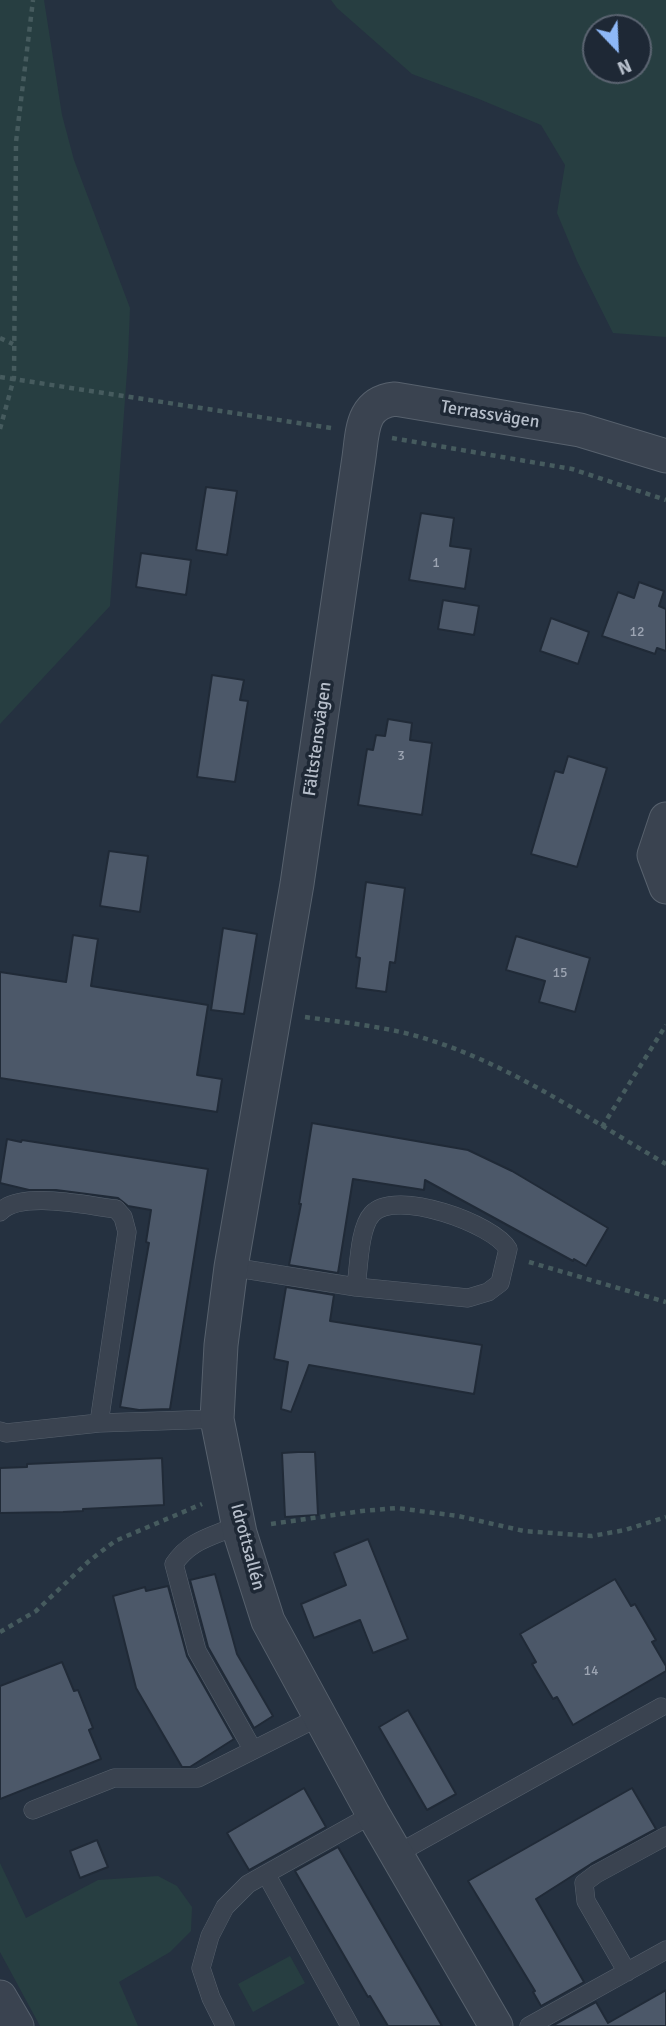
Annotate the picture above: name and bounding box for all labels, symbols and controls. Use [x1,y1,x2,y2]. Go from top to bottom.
north arrow [582,14,652,84]
text: N [614,53,635,80]
street label: Terrassvägen [439,397,541,433]
house number: 1 [432,555,440,571]
house number: 12 [629,624,645,640]
street label: Fältstensvägen [299,680,337,798]
house number: 3 [397,748,405,764]
house number: 15 [552,965,568,981]
street label: Idrottsallén [225,1501,269,1593]
house number: 14 [583,1663,599,1679]

